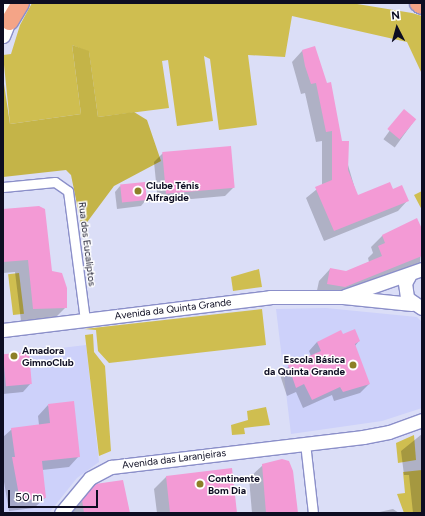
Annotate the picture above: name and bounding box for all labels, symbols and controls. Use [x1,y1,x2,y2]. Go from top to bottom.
north arrow [377,8,417,48]
text: N [391,9,401,22]
place label: Clube Ténis Alfragide [146,179,199,202]
marker: Clube Ténis Alfragide [133,186,143,196]
street label: Rua dos Eucaliptos [76,201,98,287]
street label: Avenida da Quinta Grande [114,296,232,322]
place label: Amadora GimnoClub [22,344,74,368]
marker: Amadora GimnoClub [9,351,19,361]
place label: Escola Básica da Quinta Grande [264,353,345,376]
marker: Escola Básica da Quinta Grande [348,360,358,370]
street label: Avenida das Laranjeiras [121,447,227,471]
place label: Continente Bom Dia [208,472,260,496]
marker: Continente Bom Dia [195,479,205,489]
scale bar [10,482,100,508]
text: 50 m [15,490,43,504]

